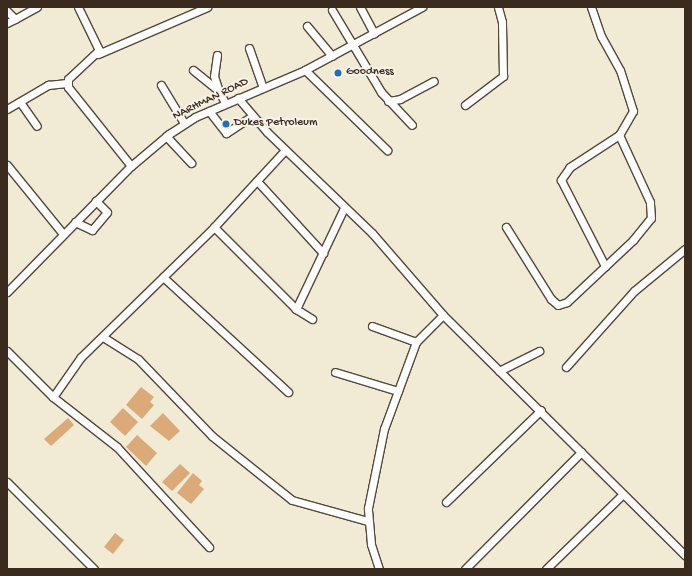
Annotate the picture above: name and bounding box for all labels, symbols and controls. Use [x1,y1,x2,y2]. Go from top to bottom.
place label: Goodness [346,66,394,80]
marker: Goodness [333,68,343,78]
street label: NARHMAN ROAD [171,75,251,125]
place label: Dukes Petroleum [234,117,317,131]
marker: Dukes Petroleum [221,119,231,129]

